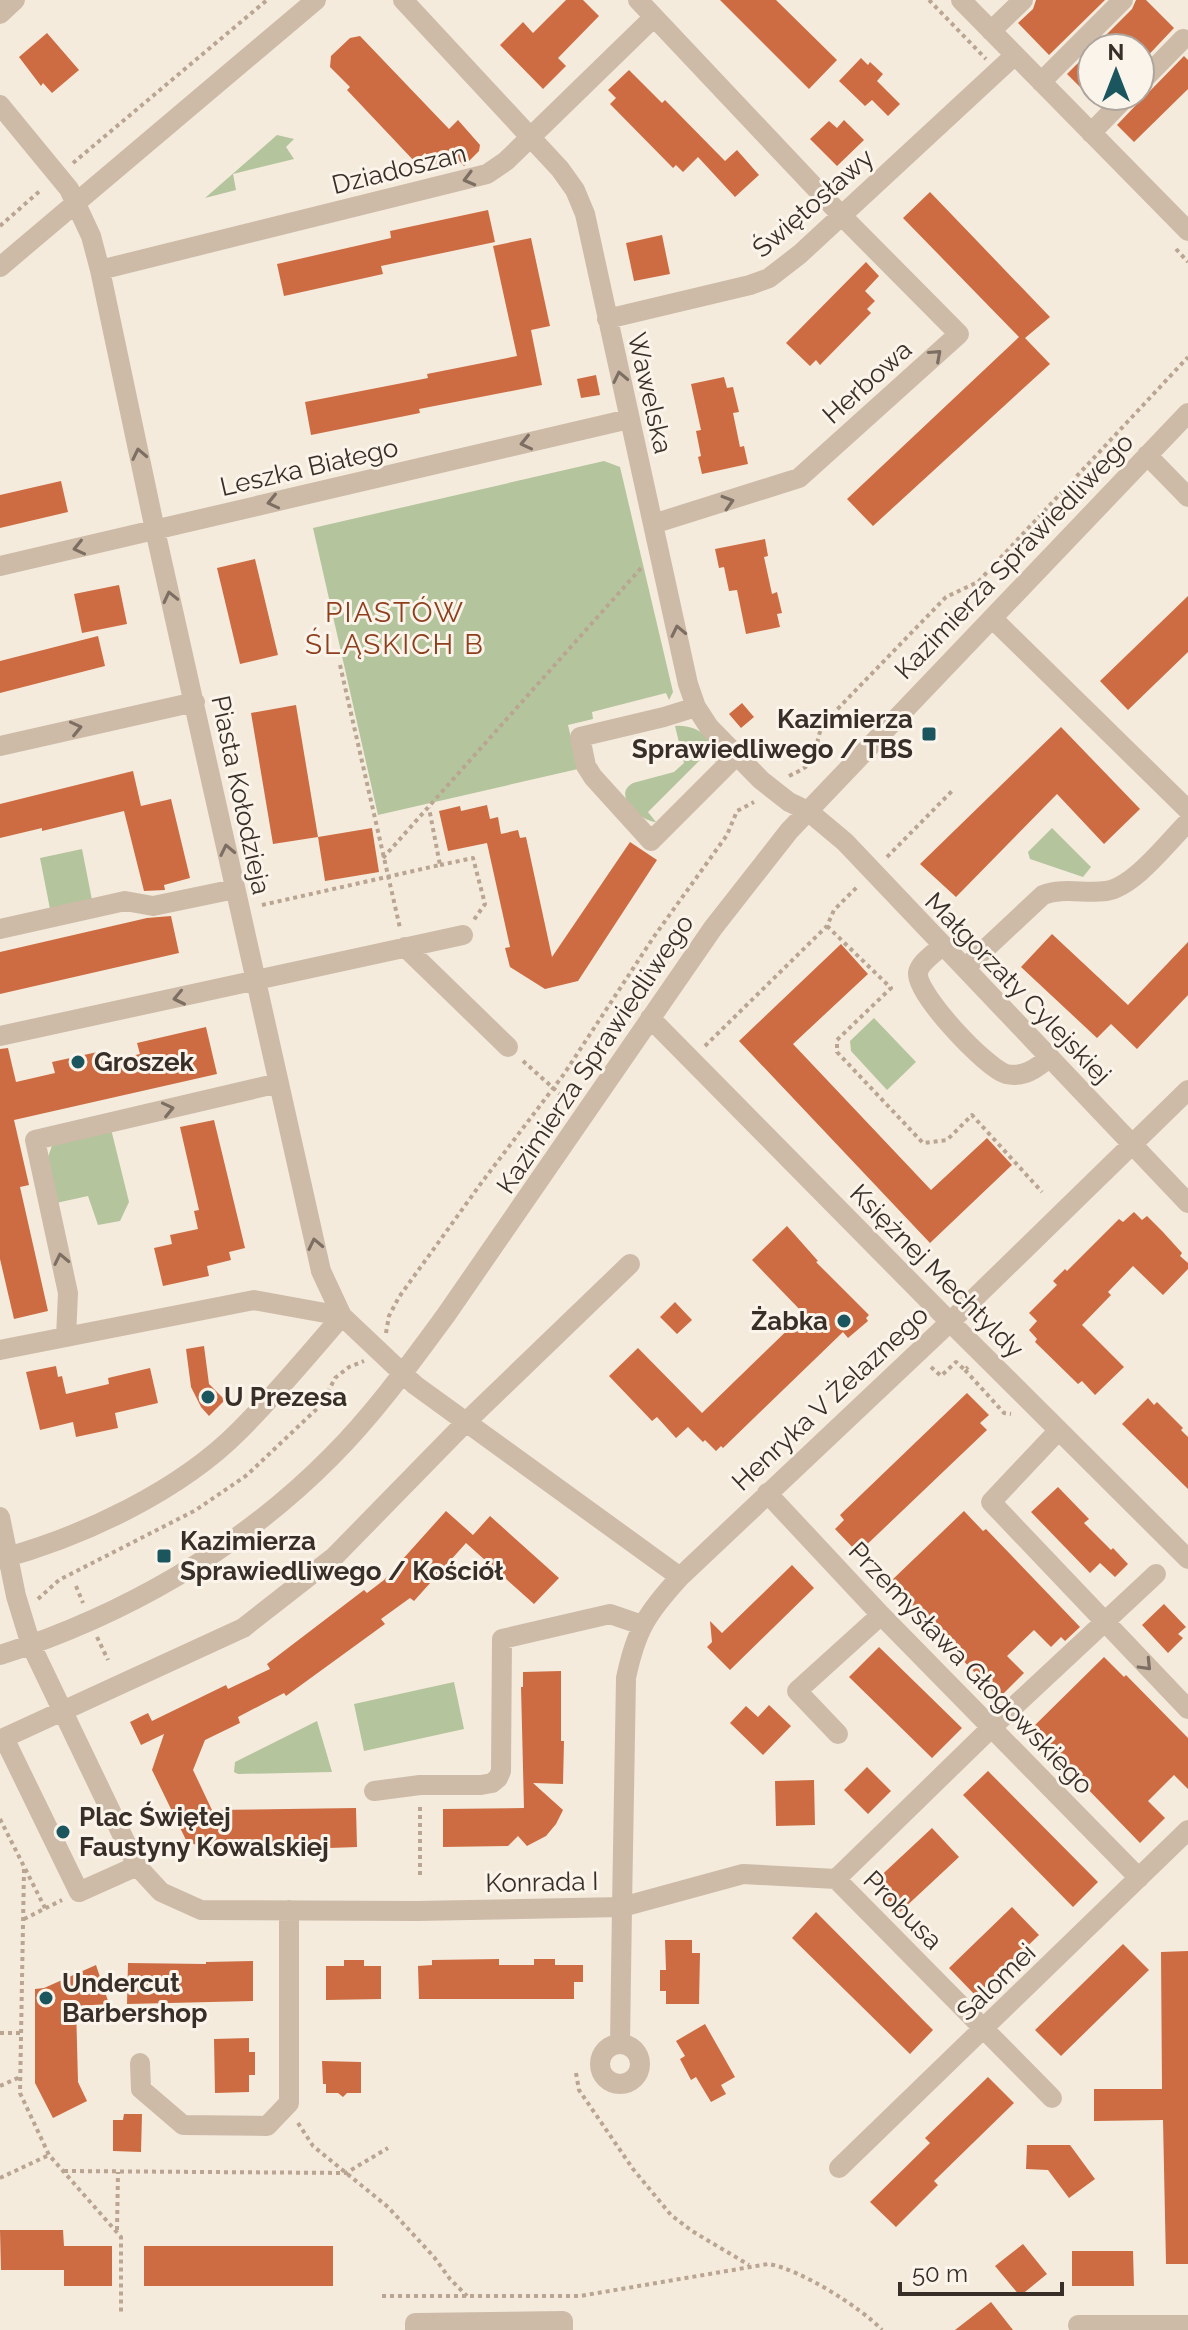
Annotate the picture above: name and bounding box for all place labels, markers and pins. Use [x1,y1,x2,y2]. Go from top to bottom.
place label: Kazimierza Sprawiedliwego / TBS [632,704,913,764]
marker: Kazimierza Sprawiedliwego / TBS [920,725,938,743]
place label: Groszek [94,1047,195,1077]
marker: Groszek [69,1053,87,1071]
place label: Żabka [751,1306,828,1336]
marker: Żabka [835,1312,853,1330]
place label: U Prezesa [224,1382,347,1412]
marker: U Prezesa [199,1388,217,1406]
place label: Kazimierza Sprawiedliwego / Kościół [180,1526,503,1586]
marker: Kazimierza Sprawiedliwego / Kościół [155,1547,173,1565]
place label: Plac Świętej Faustyny Kowalskiej [79,1801,329,1862]
marker: Plac Świętej Faustyny Kowalskiej [54,1823,72,1841]
place label: Undercut Barbershop [62,1968,208,2028]
marker: Undercut Barbershop [37,1989,55,2007]

